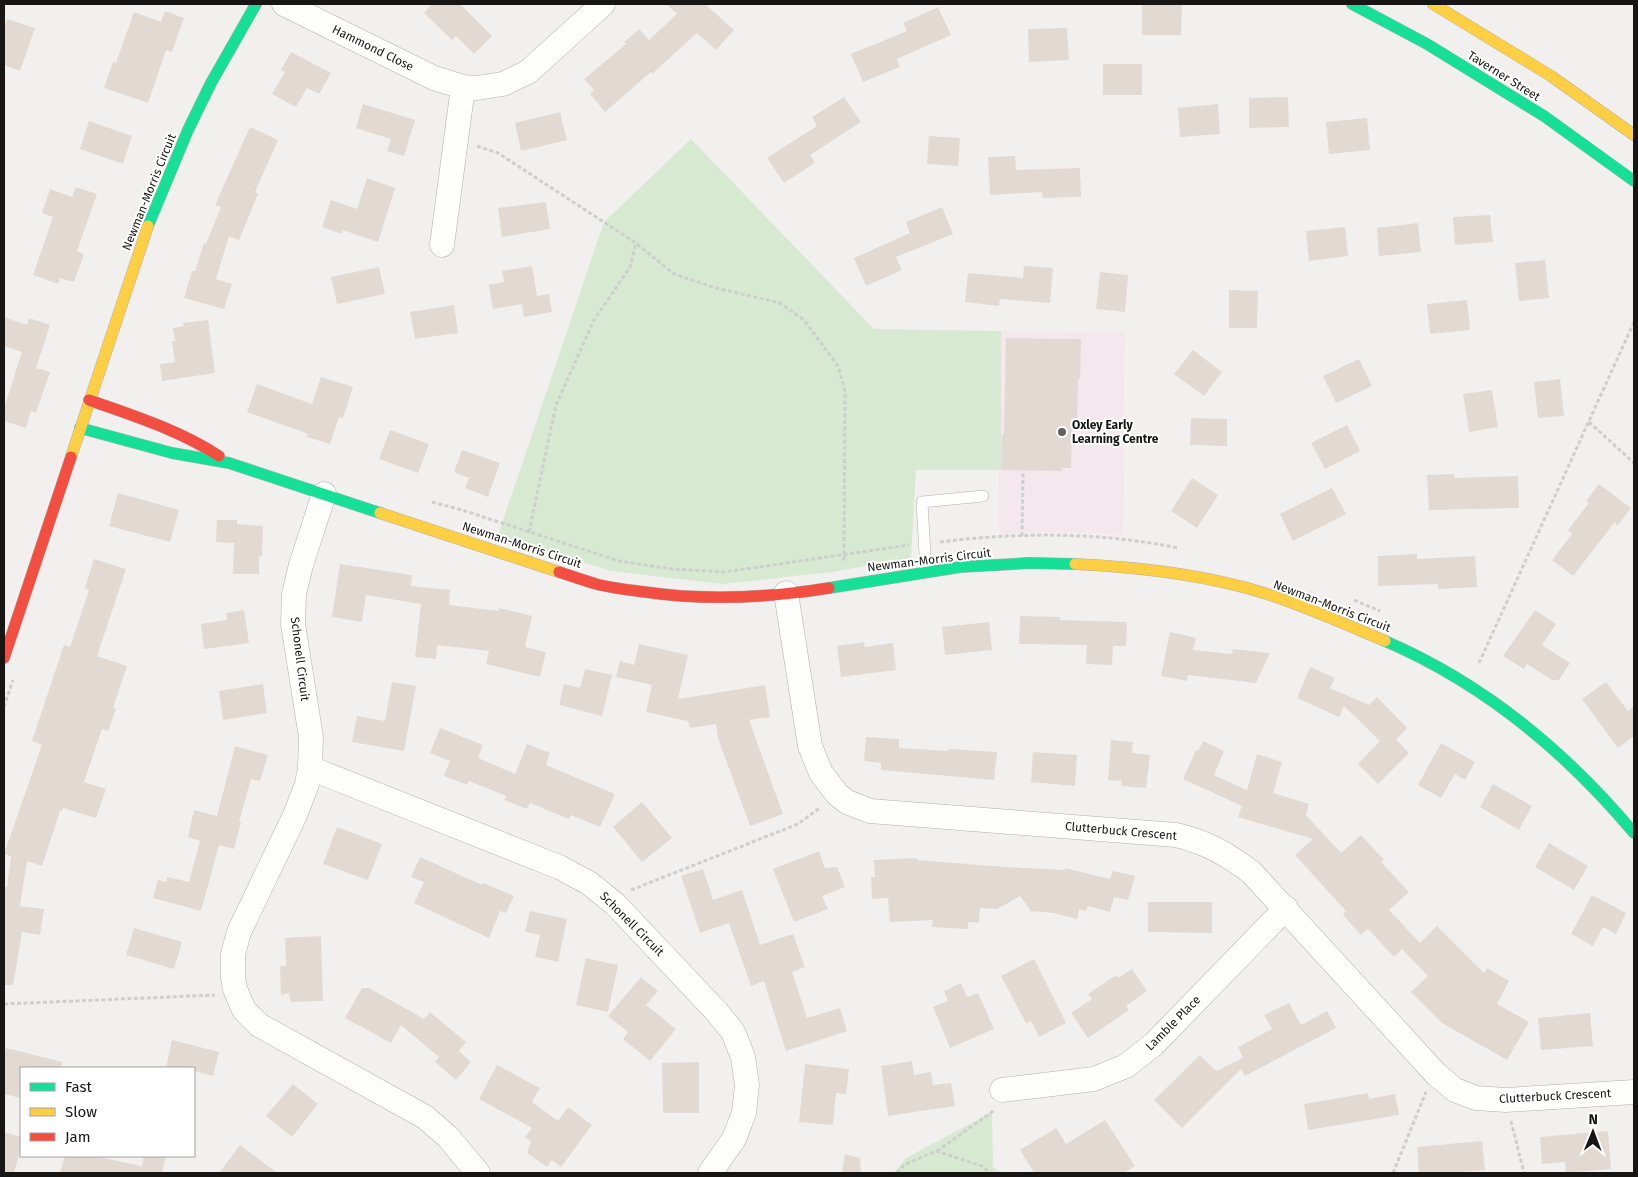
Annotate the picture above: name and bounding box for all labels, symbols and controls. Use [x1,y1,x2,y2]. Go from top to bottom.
street label: Hammond Close [330,22,416,74]
street label: Taverner Street [1465,48,1543,104]
street label: Newman-Morris Circuit [119,131,179,252]
place label: Oxley Early Learning Centre [1072,418,1159,446]
marker: Oxley Early Learning Centre [1056,426,1068,438]
street label: Newman-Morris Circuit [461,519,584,571]
street label: Newman-Morris Circuit [866,545,992,575]
street label: Newman-Morris Circuit [1271,577,1393,635]
street label: Schonell Circuit [288,616,312,703]
street label: Clutterbuck Crescent [1064,819,1178,843]
street label: Schonell Circuit [597,889,667,959]
street label: Lamble Place [1143,993,1203,1053]
legend [20,1067,195,1157]
text: Fast [65,1078,92,1096]
street label: Clutterbuck Crescent [1499,1086,1612,1106]
text: Slow [65,1103,97,1121]
north arrow [1568,1107,1618,1157]
text: N [1588,1111,1598,1128]
text: Jam [65,1128,91,1146]

